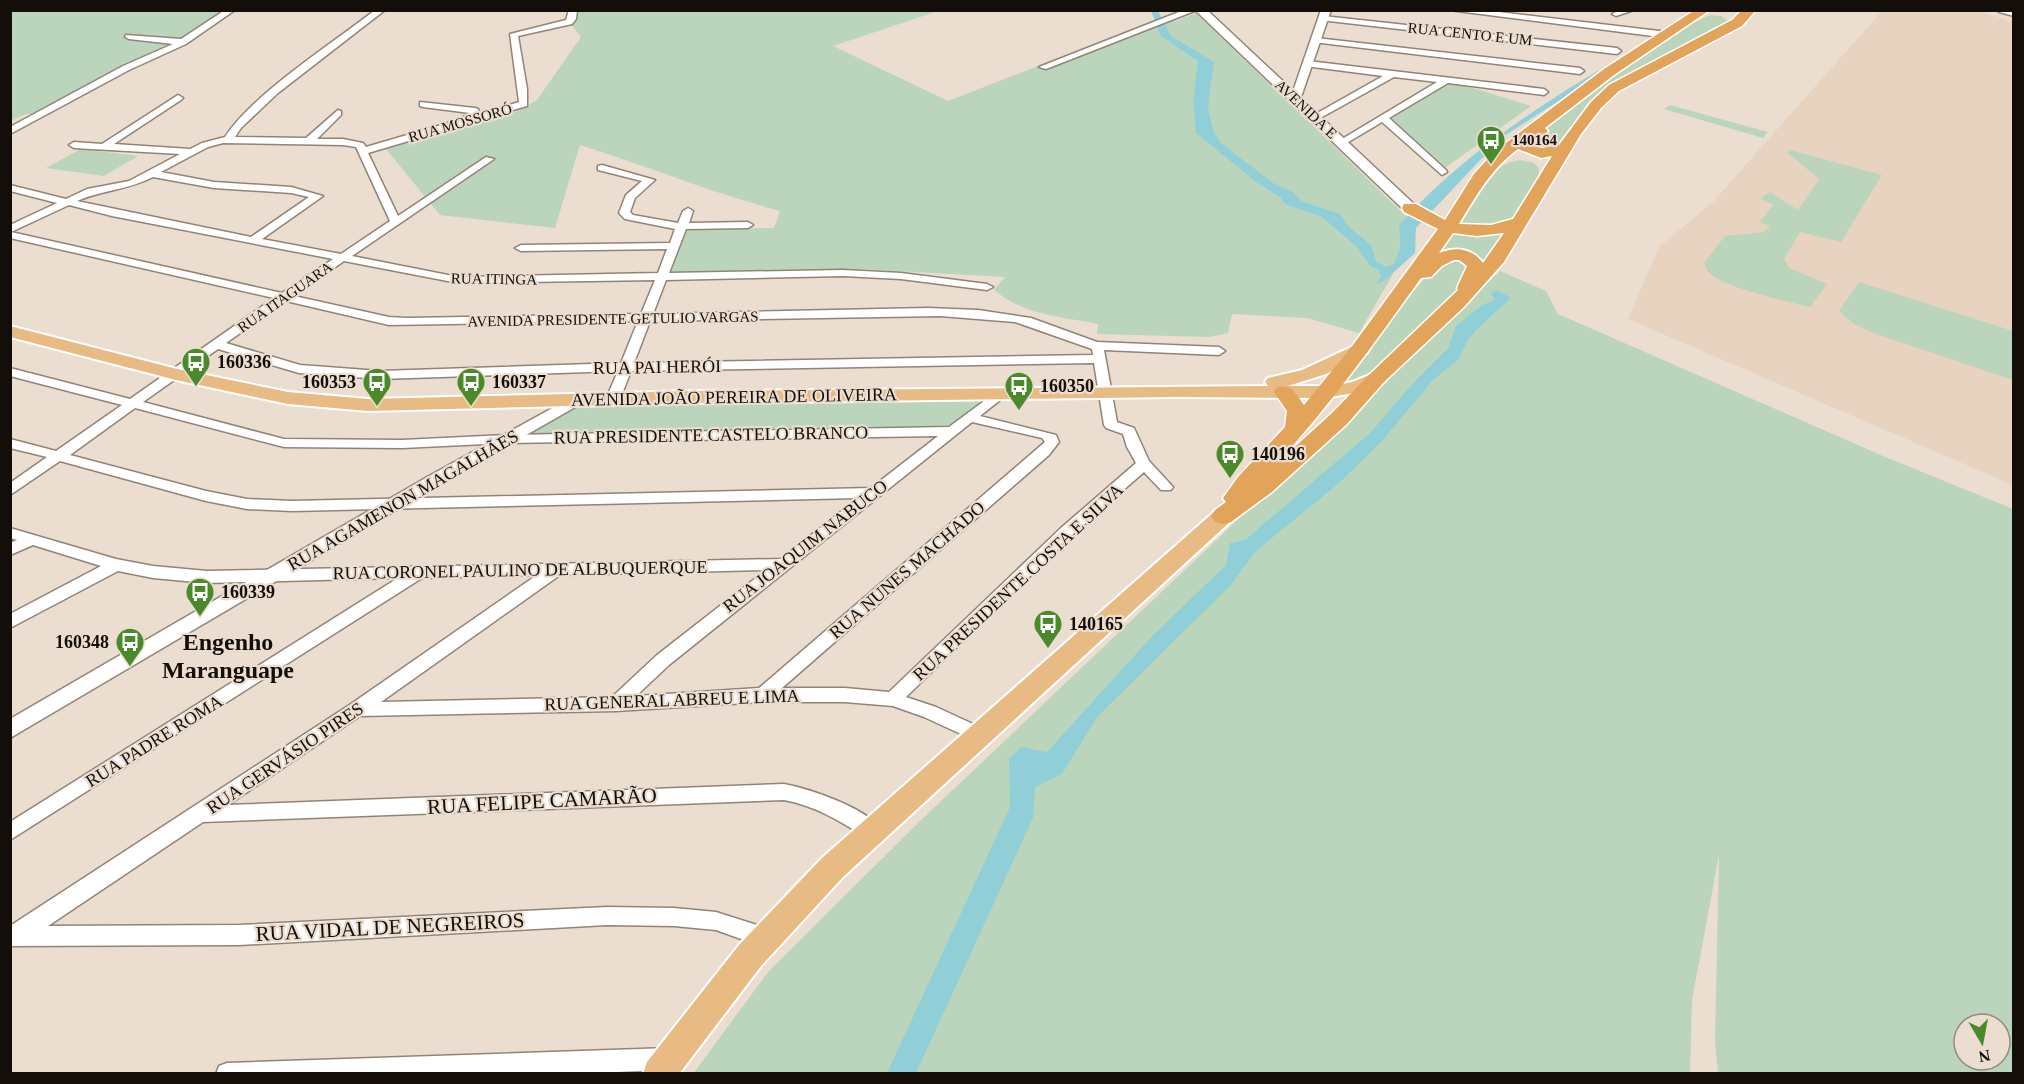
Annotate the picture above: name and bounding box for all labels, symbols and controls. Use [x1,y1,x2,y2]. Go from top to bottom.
street label: RUA CENTO E UM [1407,20,1533,48]
street label: AVENIDA E [1272,76,1340,142]
street label: RUA MOSSORÓ [406,101,514,145]
bus stop icon: 140164 [1475,124,1507,166]
place label: 140164 [1512,132,1558,148]
street label: RUA ITAGUARA [235,258,335,336]
street label: RUA ITINGA [451,270,537,288]
street label: AVENIDA PRESIDENTE GETULIO VARGAS [467,308,759,330]
bus stop icon: 160336 [180,346,212,388]
place label: 160336 [217,352,271,372]
street label: RUA PAI HERÓI [593,355,721,378]
bus stop icon: 160353 [361,366,393,408]
bus stop icon: 160337 [455,366,487,408]
bus stop icon: 160350 [1003,370,1035,412]
place label: 160353 [302,372,356,392]
place label: 160337 [492,372,546,392]
place label: 160350 [1040,376,1094,396]
street label: AVENIDA JOÃO PEREIRA DE OLIVEIRA [571,383,897,410]
street label: RUA PRESIDENTE CASTELO BRANCO [554,422,868,448]
street label: RUA AGAMENON MAGALHÃES [284,425,522,574]
bus stop icon: 140196 [1214,438,1246,480]
place label: 140196 [1251,444,1305,464]
street label: RUA JOAQUIM NABUCO [719,476,891,616]
street label: RUA PRESIDENTE COSTA E SILVA [909,479,1127,685]
street label: RUA NUNES MACHADO [825,497,989,643]
street label: RUA CORONEL PAULINO DE ALBUQUERQUE [333,557,707,583]
bus stop icon: 160339 [184,576,216,618]
place label: 160339 [221,582,275,602]
bus stop icon: 140165 [1032,608,1064,650]
place label: 140165 [1069,614,1123,634]
bus stop icon: 160348 [114,626,146,668]
district label: Engenho Maranguape [162,629,294,683]
place label: 160348 [55,632,109,652]
street label: RUA GENERAL ABREU E LIMA [544,686,800,714]
street label: RUA PADRE ROMA [82,691,226,791]
street label: RUA GERVÁSIO PIRES [202,697,367,818]
street label: RUA FELIPE CAMARÃO [427,783,657,819]
street label: RUA VIDAL DE NEGREIROS [255,908,525,946]
north arrow [1952,1012,2012,1072]
text: N [1977,1047,1992,1066]

